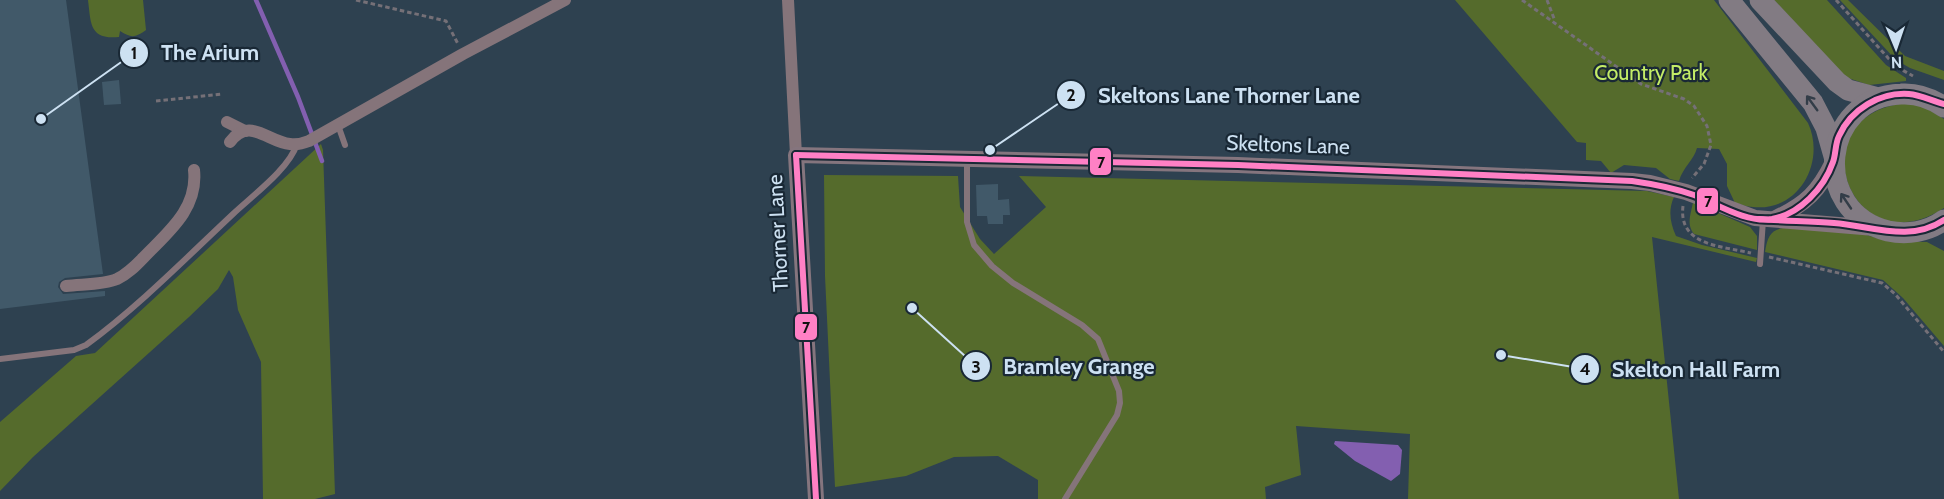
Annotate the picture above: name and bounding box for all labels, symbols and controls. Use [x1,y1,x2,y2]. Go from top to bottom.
north arrow [1866,18,1926,78]
callout: The Arium [119,33,271,73]
text: The Arium [161,39,259,66]
text: 1 [131,42,137,64]
text: N [1891,53,1902,72]
park label: Country Park [1594,60,1708,85]
callout: Skeltons Lane Thorner Lane [1056,75,1372,115]
text: Skeltons Lane Thorner Lane [1098,82,1360,109]
text: 2 [1066,84,1076,106]
one-way arrow [1806,95,1818,111]
street label: Skeltons Lane [1226,130,1350,159]
line badge: 7 [1089,147,1112,176]
text: 7 [1097,153,1106,172]
street label: Thorner Lane [762,173,793,292]
line badge: 7 [1696,187,1719,215]
text: 7 [1704,192,1713,211]
one-way arrow [1839,193,1852,210]
line badge: 7 [794,313,818,341]
text: 7 [802,318,811,337]
callout: Bramley Grange [961,346,1167,386]
callout: Skelton Hall Farm [1570,349,1793,389]
text: Bramley Grange [1003,353,1155,380]
text: 3 [971,356,981,378]
text: Skelton Hall Farm [1612,356,1780,383]
text: 4 [1579,358,1591,380]

